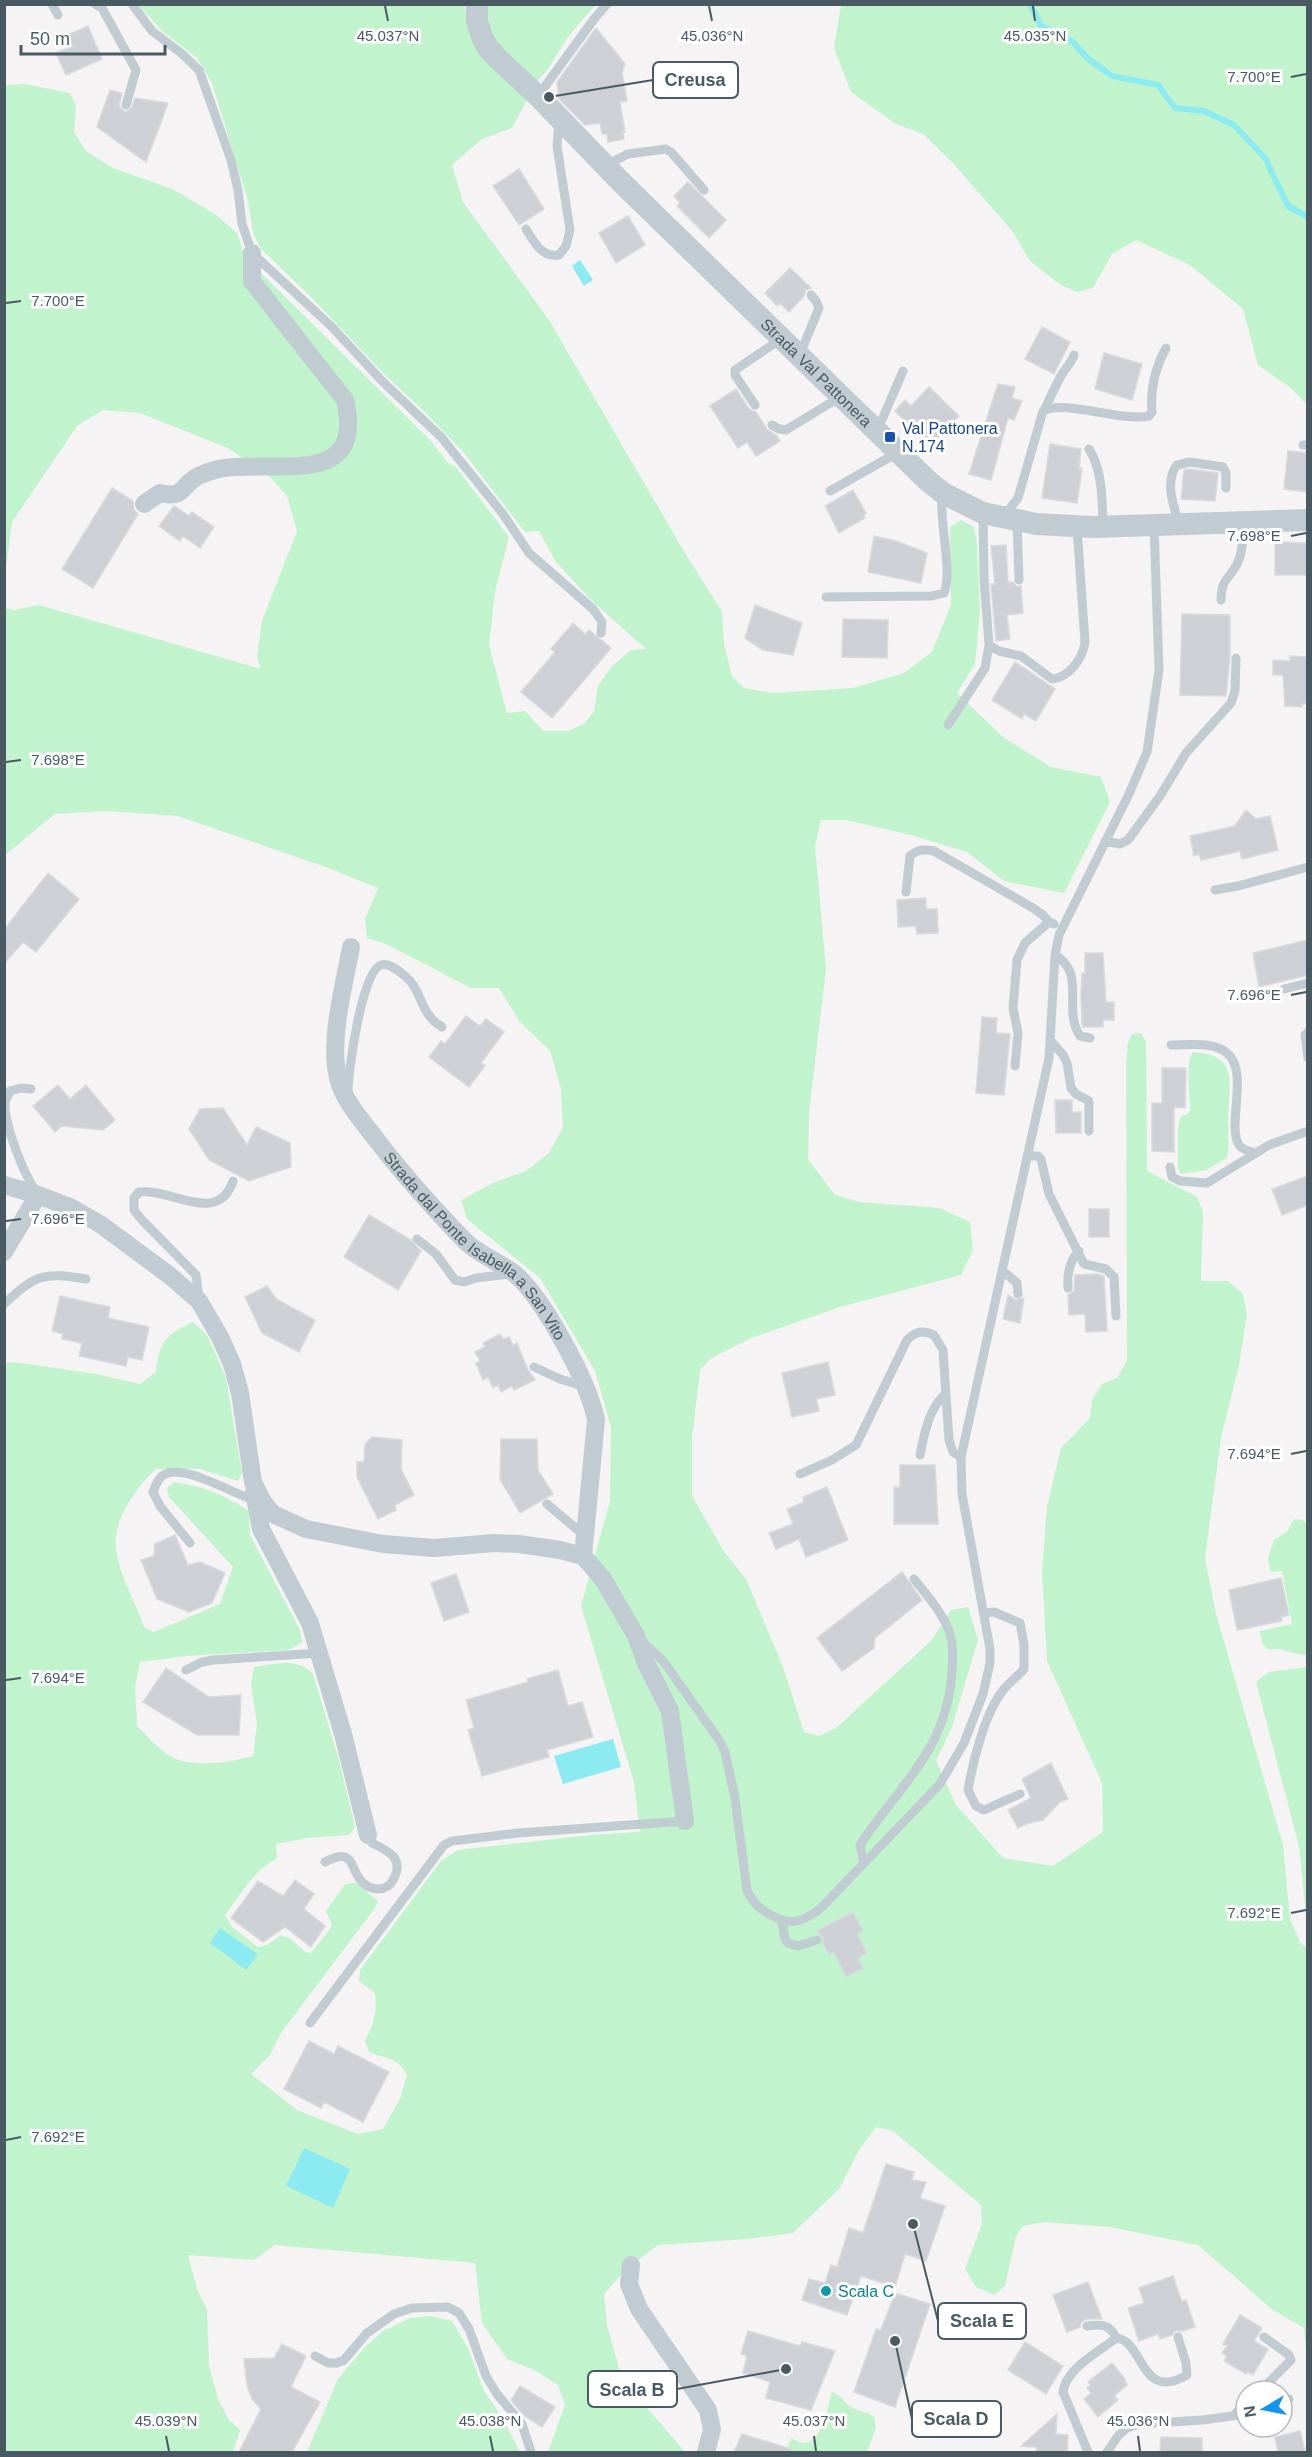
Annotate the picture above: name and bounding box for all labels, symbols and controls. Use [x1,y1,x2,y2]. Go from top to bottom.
scale bar [21,18,165,56]
text: 45.037°N [357,27,419,44]
text: 45.036°N [681,27,743,44]
text: 45.035°N [1004,27,1066,44]
text: 50 m [30,29,70,49]
callout: Creusa [653,62,738,98]
text: 7.700°E [1227,68,1281,85]
text: Creusa [664,70,727,90]
text: 7.700°E [31,292,85,309]
street label: Strada Val Pattonera [757,315,875,430]
place label: Val Pattonera N.174 [902,420,998,455]
marker: Val Pattonera N.174 [883,430,897,444]
text: 7.698°E [1227,527,1281,544]
text: 7.698°E [31,751,85,768]
text: 7.696°E [1227,986,1281,1003]
street label: Strada dal Ponte Isabella a San Vito [380,1149,569,1343]
text: 7.696°E [31,1210,85,1227]
text: 7.694°E [1227,1445,1281,1462]
text: 7.694°E [31,1669,85,1686]
text: 7.692°E [1227,1904,1281,1921]
text: 7.692°E [31,2128,85,2145]
place label: Scala C [838,2283,894,2300]
marker: Scala C [819,2284,833,2298]
callout: Scala E [938,2303,1026,2339]
text: Scala E [950,2311,1014,2331]
callout: Scala B [588,2371,677,2407]
north arrow [1234,2379,1294,2439]
text: Scala B [599,2380,665,2400]
callout: Scala D [912,2401,1001,2437]
text: N [1240,2404,1259,2419]
text: Scala D [923,2409,989,2429]
text: 45.039°N [135,2412,197,2429]
text: 45.038°N [459,2412,521,2429]
text: 45.037°N [783,2412,845,2429]
text: 45.036°N [1107,2412,1169,2429]

